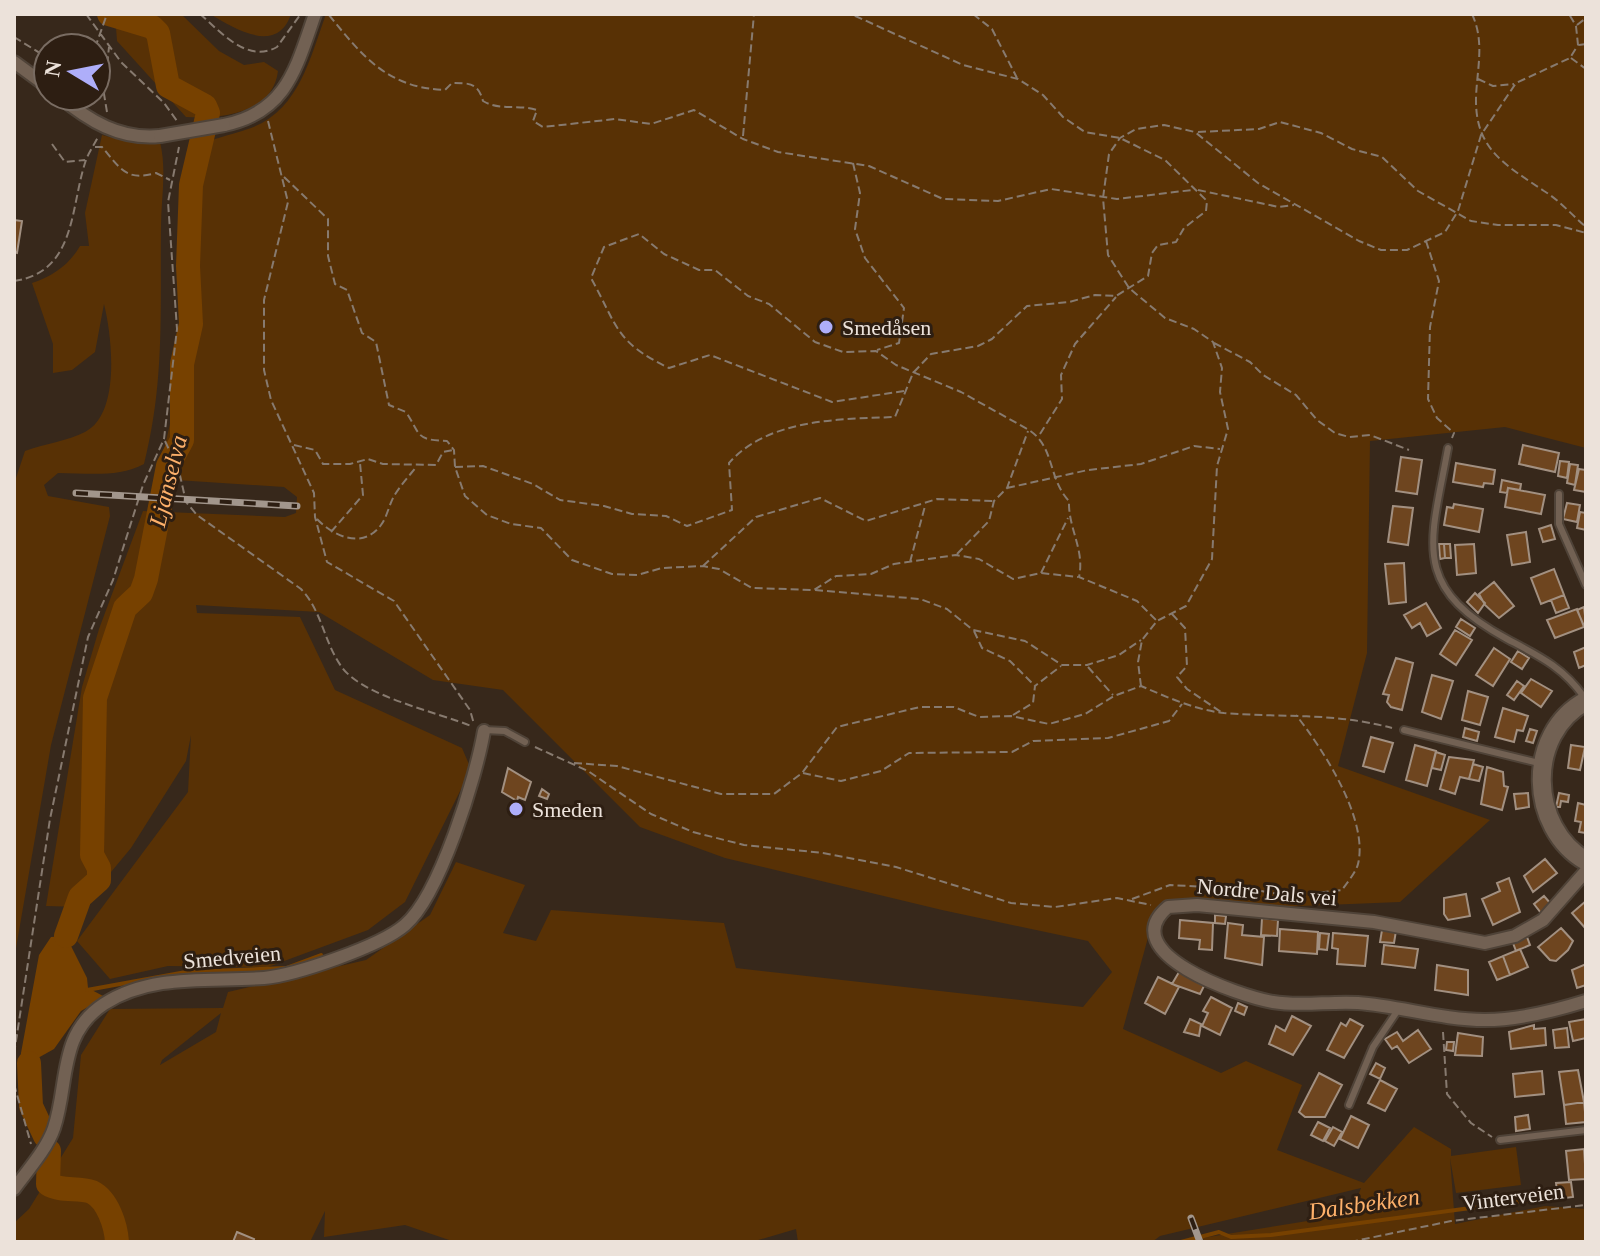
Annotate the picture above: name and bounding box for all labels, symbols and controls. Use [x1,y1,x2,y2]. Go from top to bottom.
north arrow [32,32,112,112]
text: N [39,59,67,79]
place label: Smedåsen [842,315,931,340]
marker: Smedåsen [817,318,835,336]
water label: Ljanselva [144,433,192,530]
place label: Smeden [532,797,603,822]
marker: Smeden [507,800,525,818]
street label: Nordre Dals vei [1196,873,1338,911]
street label: Smedveien [182,940,282,974]
street label: Vinterveien [1461,1178,1565,1216]
water label: Dalsbekken [1306,1183,1421,1225]

